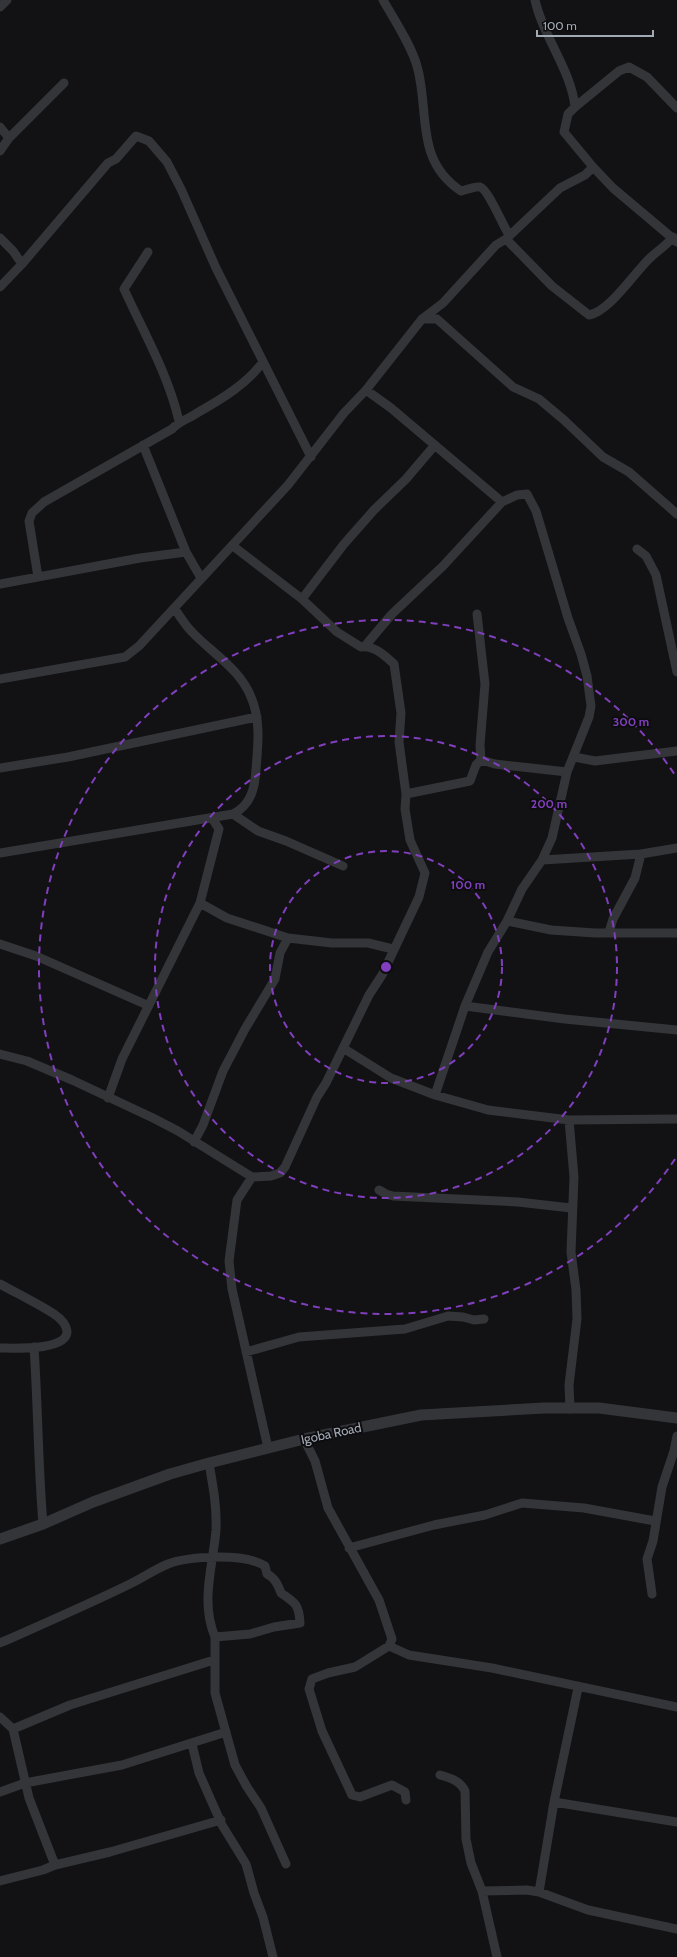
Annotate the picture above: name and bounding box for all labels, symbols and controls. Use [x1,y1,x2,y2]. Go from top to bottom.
scale bar [537,12,653,38]
text: 100 m [543,18,577,33]
text: 300 m [613,714,649,729]
text: 200 m [531,796,567,811]
text: 100 m [451,877,485,892]
centre of rings [379,960,393,974]
street label: Igoba Road [299,1419,363,1447]

